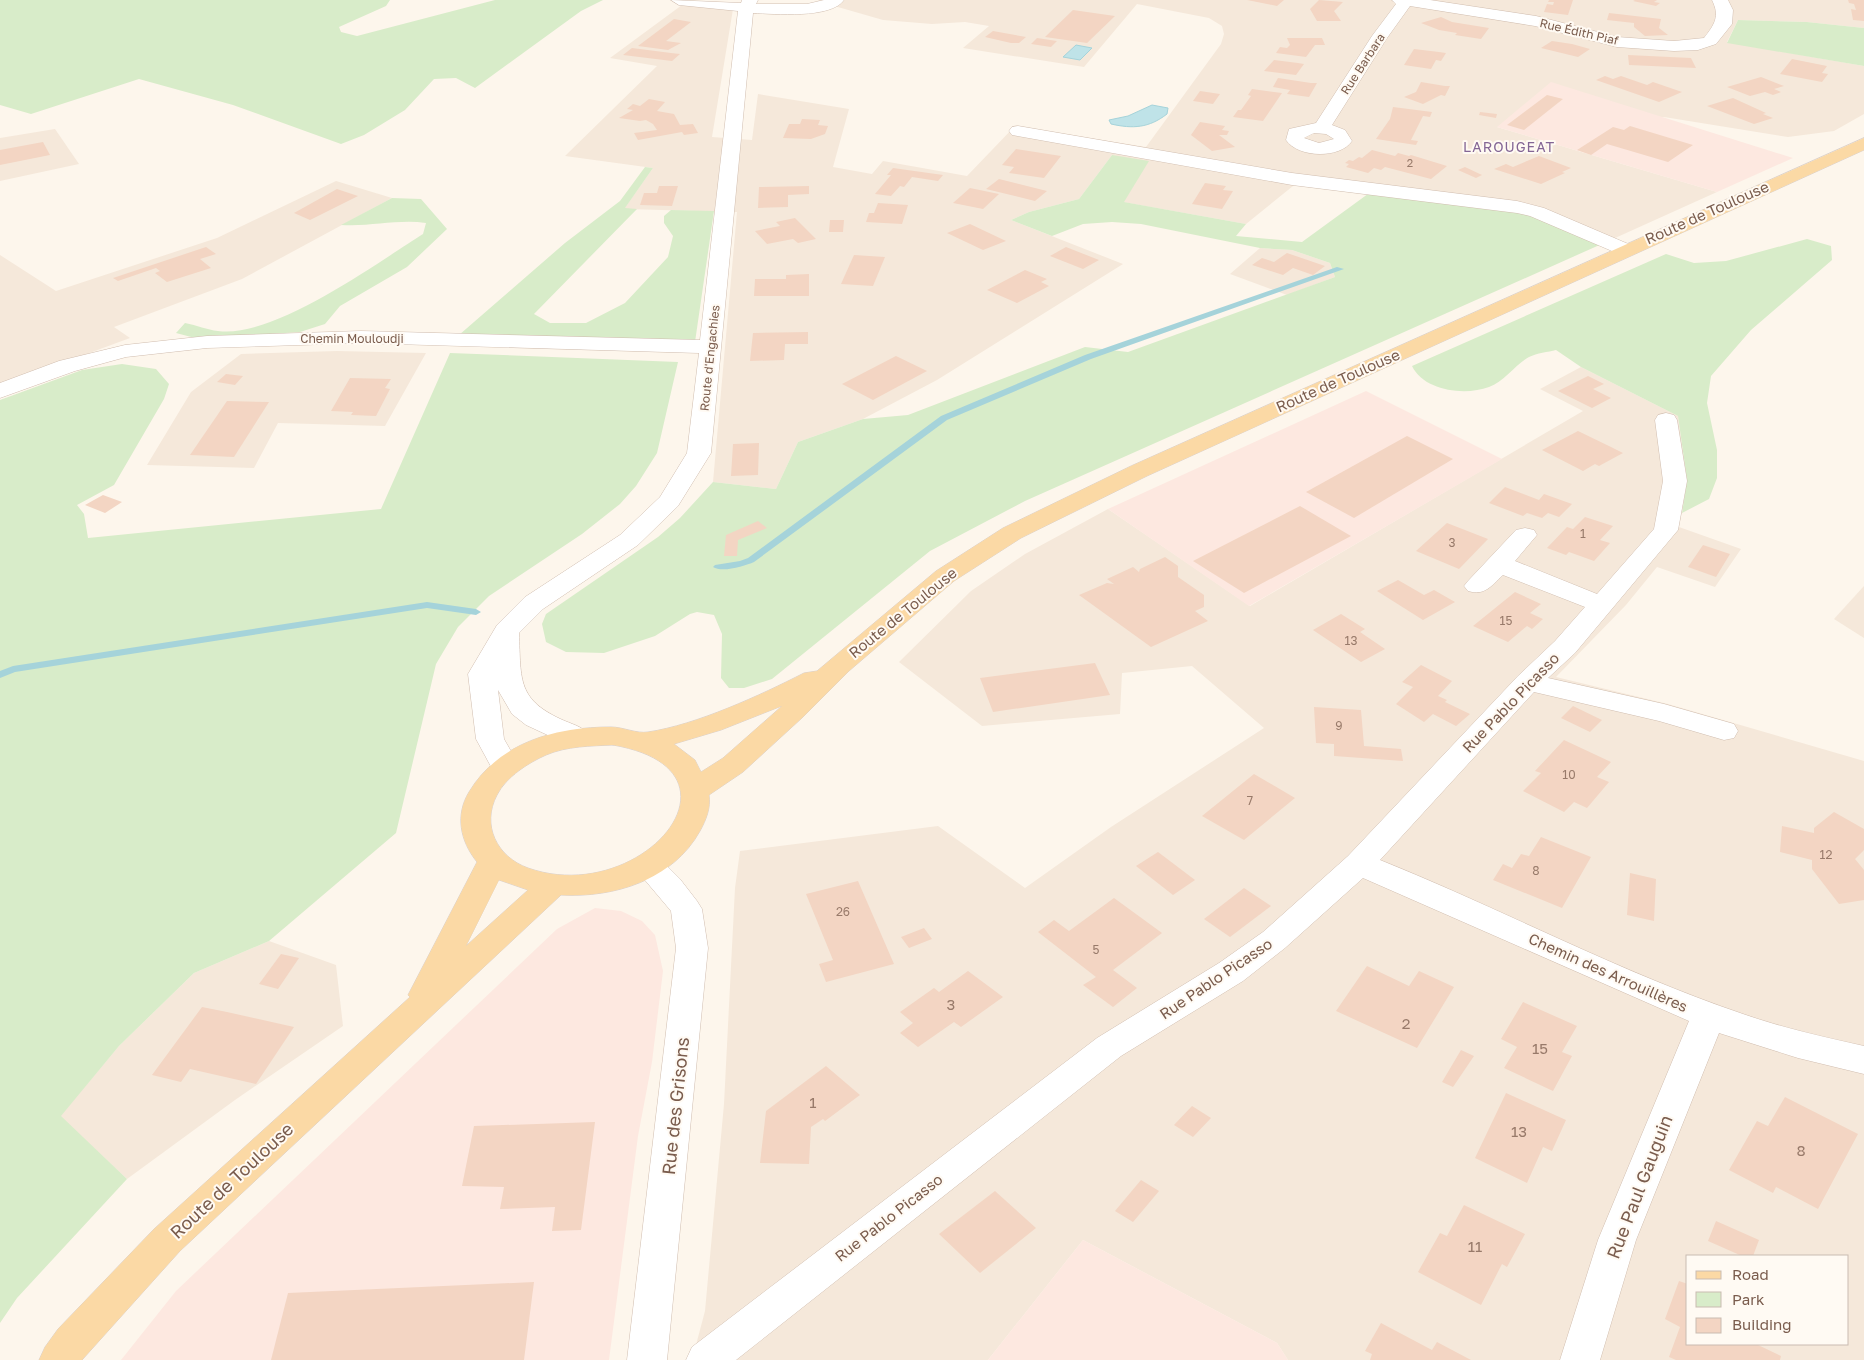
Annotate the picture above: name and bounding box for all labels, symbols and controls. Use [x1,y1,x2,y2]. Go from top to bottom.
street label: Rue Édith Piaf [1538,15,1621,48]
street label: Rue Barbara [1337,30,1388,97]
district label: LAROUGEAT [1463,138,1555,155]
house number: 2 [1407,156,1413,169]
street label: Route de Toulouse [1642,177,1772,247]
street label: Route d'Engachies [696,304,723,412]
street label: Chemin Mouloudji [300,331,404,346]
street label: Route de Toulouse [1273,345,1403,415]
house number: 1 [1580,526,1586,541]
house number: 3 [1448,535,1456,550]
street label: Route de Toulouse [845,563,960,661]
house number: 15 [1500,613,1512,628]
house number: 13 [1345,633,1357,648]
street label: Rue Pablo Picasso [1458,649,1562,756]
house number: 9 [1335,718,1343,733]
house number: 10 [1562,767,1576,782]
house number: 7 [1247,793,1253,808]
house number: 12 [1820,847,1832,862]
house number: 8 [1532,863,1540,878]
house number: 26 [836,904,850,919]
street label: Chemin des Arrouillères [1526,929,1691,1015]
street label: Rue Pablo Picasso [1156,934,1275,1022]
house number: 5 [1093,942,1100,957]
house number: 3 [947,995,955,1013]
house number: 2 [1402,1014,1410,1032]
street label: Rue des Grisons [657,1036,693,1176]
house number: 15 [1532,1039,1548,1057]
house number: 1 [809,1093,817,1111]
street label: Rue Paul Gauguin [1602,1112,1677,1262]
street label: Route de Toulouse [165,1118,297,1243]
house number: 13 [1511,1122,1527,1140]
house number: 8 [1796,1141,1806,1159]
street label: Rue Pablo Picasso [831,1170,946,1265]
house number: 11 [1468,1237,1482,1255]
legend [1686,1255,1849,1345]
text: Road [1732,1265,1769,1283]
text: Park [1732,1290,1765,1308]
text: Building [1732,1315,1792,1333]

